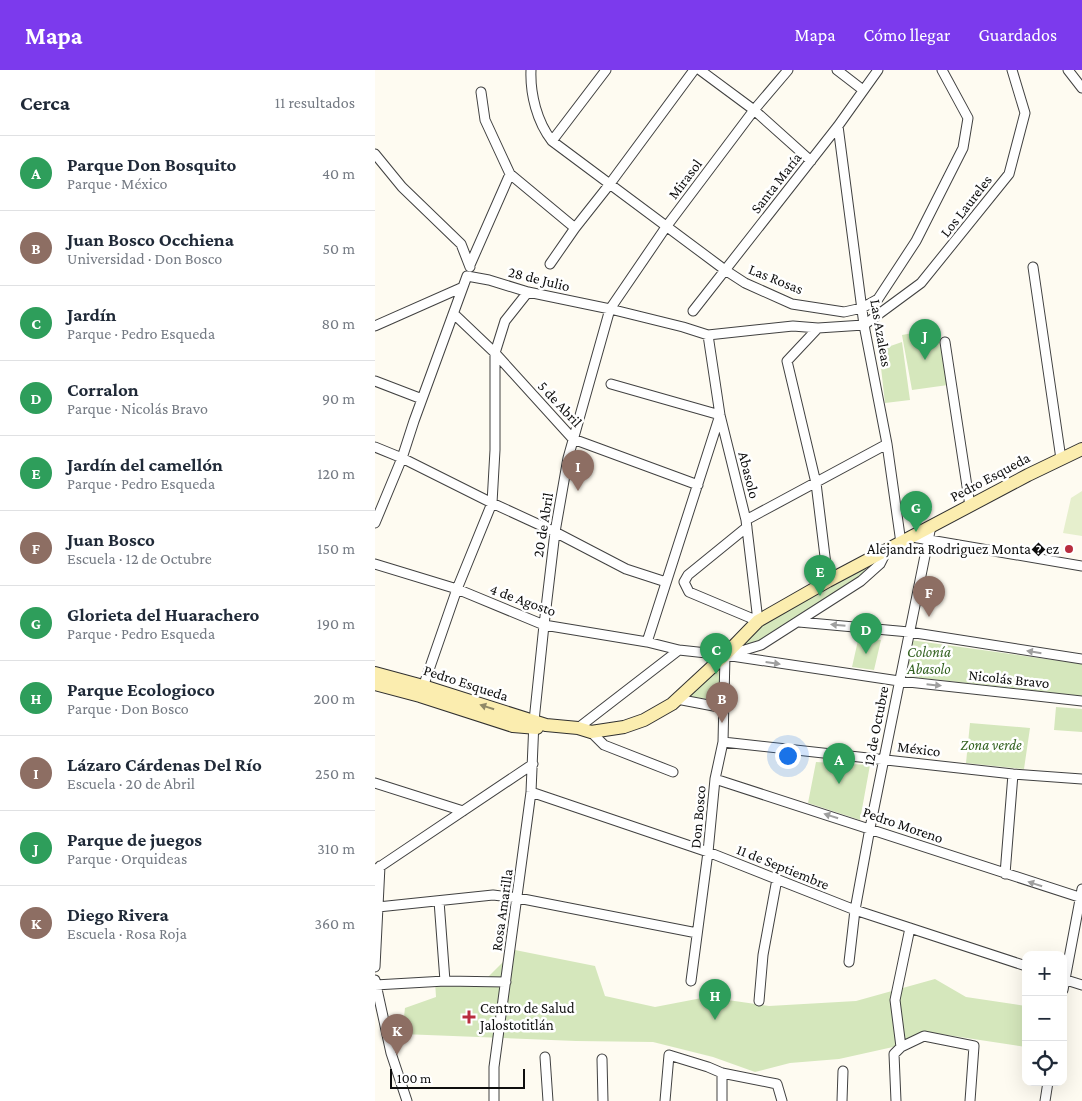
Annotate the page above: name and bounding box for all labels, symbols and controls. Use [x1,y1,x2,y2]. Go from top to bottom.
text: Mapa [25,22,83,49]
text: Mapa [794,25,835,45]
text: Cómo llegar [863,25,950,45]
text: Guardados [978,25,1057,45]
text: Cerca [20,91,70,115]
text: 11 resultados [275,94,355,111]
street label: Santa María [747,150,805,216]
text: Parque Don Bosquito [67,154,236,175]
street label: Mirasol [665,156,705,202]
text: A [31,165,41,182]
text: 40 m [322,165,355,182]
street label: Los Laureles [937,172,995,240]
text: Parque · México [67,175,167,192]
text: Juan Bosco Occhiena [67,229,234,250]
text: B [31,240,41,257]
text: 50 m [323,240,355,257]
text: Universidad · Don Bosco [67,250,222,267]
street label: Las Rosas [746,261,806,297]
street label: 28 de Julio [506,264,572,295]
street label: Las Azaleas [867,298,895,368]
text: Jardín [67,304,116,325]
text: C [31,315,41,332]
text: 80 m [321,315,355,332]
pin: J [909,319,941,360]
text: Parque · Pedro Esqueda [67,325,215,342]
street label: 5 de Abril [535,378,585,430]
text: Corralon [67,379,139,400]
text: D [30,390,42,407]
text: 90 m [322,390,355,407]
text: Parque · Nicolás Bravo [67,400,208,417]
street label: Pedro Esqueda [947,449,1033,506]
pin: I [562,450,594,491]
street label: Abasolo [735,450,763,500]
text: Jardín del camellón [67,454,223,475]
text: E [31,465,41,482]
text: 120 m [317,465,355,482]
text: Parque · Pedro Esqueda [67,475,215,492]
pin: G [900,491,932,532]
street label: 20 de Abril [530,492,556,558]
text: Juan Bosco [67,529,155,550]
text: F [32,540,40,557]
text: 150 m [317,540,355,557]
place label: Alejandra Rodriguez Monta�ez [867,541,1059,558]
marker: Alejandra Rodriguez Monta�ez [1063,543,1075,555]
text: Escuela · 12 de Octubre [67,550,212,567]
pin: E [804,555,836,596]
pin: F [913,576,945,617]
street label: 4 de Agosto [487,581,558,620]
text: Glorieta del Huarachero [67,604,259,625]
pin: D [850,613,882,654]
text: G [31,615,41,632]
text: 190 m [317,615,355,632]
one-way arrow [830,621,846,629]
text: Parque · Pedro Esqueda [67,625,215,642]
pin: C [700,633,732,674]
park label: Colonía Abasolo [906,644,951,677]
one-way arrow [1025,647,1041,655]
one-way arrow [765,659,781,667]
street label: Pedro Esqueda [421,662,510,705]
street label: Nicolás Bravo [968,667,1050,691]
text: Parque Ecologioco [67,679,215,700]
one-way arrow [926,681,942,689]
pin: B [706,682,738,723]
street label: 12 de Octubre [860,684,892,767]
text: H [31,690,41,707]
text: 200 m [313,690,355,707]
text: Parque · Don Bosco [67,700,189,717]
one-way arrow [480,702,495,710]
park label: Zona verde [960,737,1022,753]
street label: México [896,738,942,760]
your location [775,743,801,769]
pin: A [823,743,855,784]
text: Lázaro Cárdenas Del Río [67,754,262,775]
text: I [33,765,39,782]
text: 250 m [315,765,355,782]
text: Escuela · 20 de Abril [67,775,195,792]
street label: Don Bosco [687,785,709,849]
street label: Pedro Moreno [861,804,945,846]
one-way arrow [824,812,839,819]
text: Parque de juegos [67,829,202,850]
text: J [33,840,39,857]
text: 310 m [317,840,355,857]
street label: 11 de Septiembre [734,841,832,894]
text: Parque · Orquideas [67,850,187,867]
street label: Rosa Amarilla [488,868,516,952]
one-way arrow [1028,879,1043,887]
text: Diego Rivera [67,904,169,925]
text: K [31,915,41,932]
text: 360 m [314,915,355,932]
text: Escuela · Rosa Roja [67,925,187,942]
map controls [1022,951,1067,1086]
button: + [1022,951,1067,996]
pin: H [699,979,731,1020]
button: − [1022,996,1067,1041]
place label: Centro de Salud Jalostotitlán [478,1000,575,1034]
marker: Centro de Salud Jalostotitlán [462,1010,476,1024]
pin: K [381,1014,413,1055]
button: locate [1022,1041,1067,1086]
scale bar [390,1066,525,1089]
text: 100 m [397,1070,431,1086]

